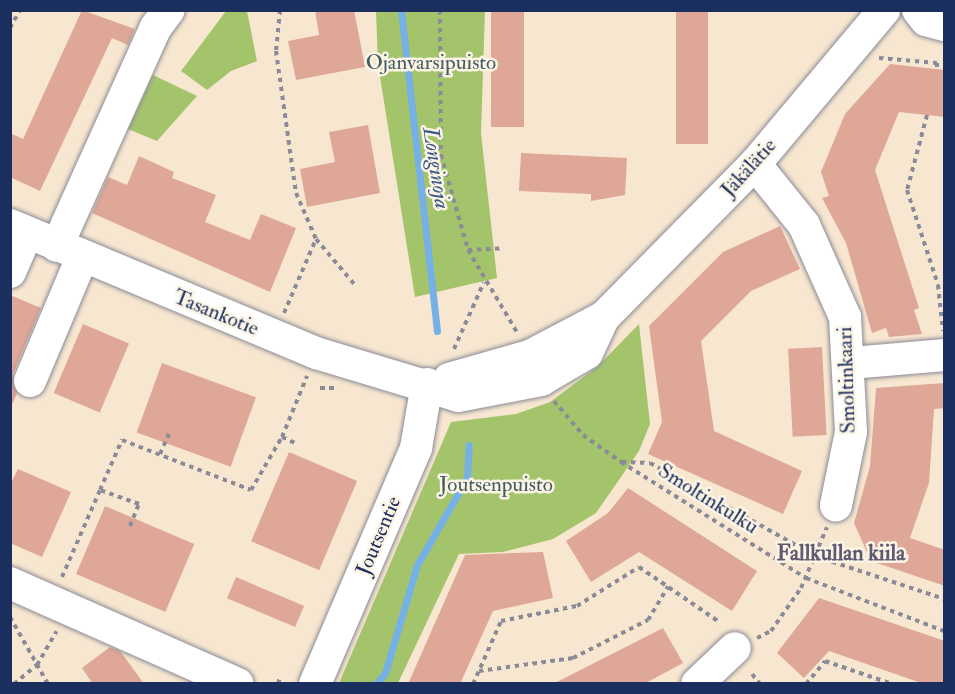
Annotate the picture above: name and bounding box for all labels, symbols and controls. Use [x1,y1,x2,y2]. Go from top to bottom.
park label: Ojanvarsipuisto [366,50,496,76]
water label: Longinoja [417,125,455,211]
street label: Jäkälätie [716,133,782,203]
street label: Tasankotie [170,285,262,341]
street label: Smoltinkaari [833,326,861,434]
street label: Smoltinkulku [653,458,763,540]
park label: Joutsenpuisto [439,472,553,498]
street label: Joutsentie [351,493,407,579]
district label: Fallkullan kiila [777,541,905,567]

